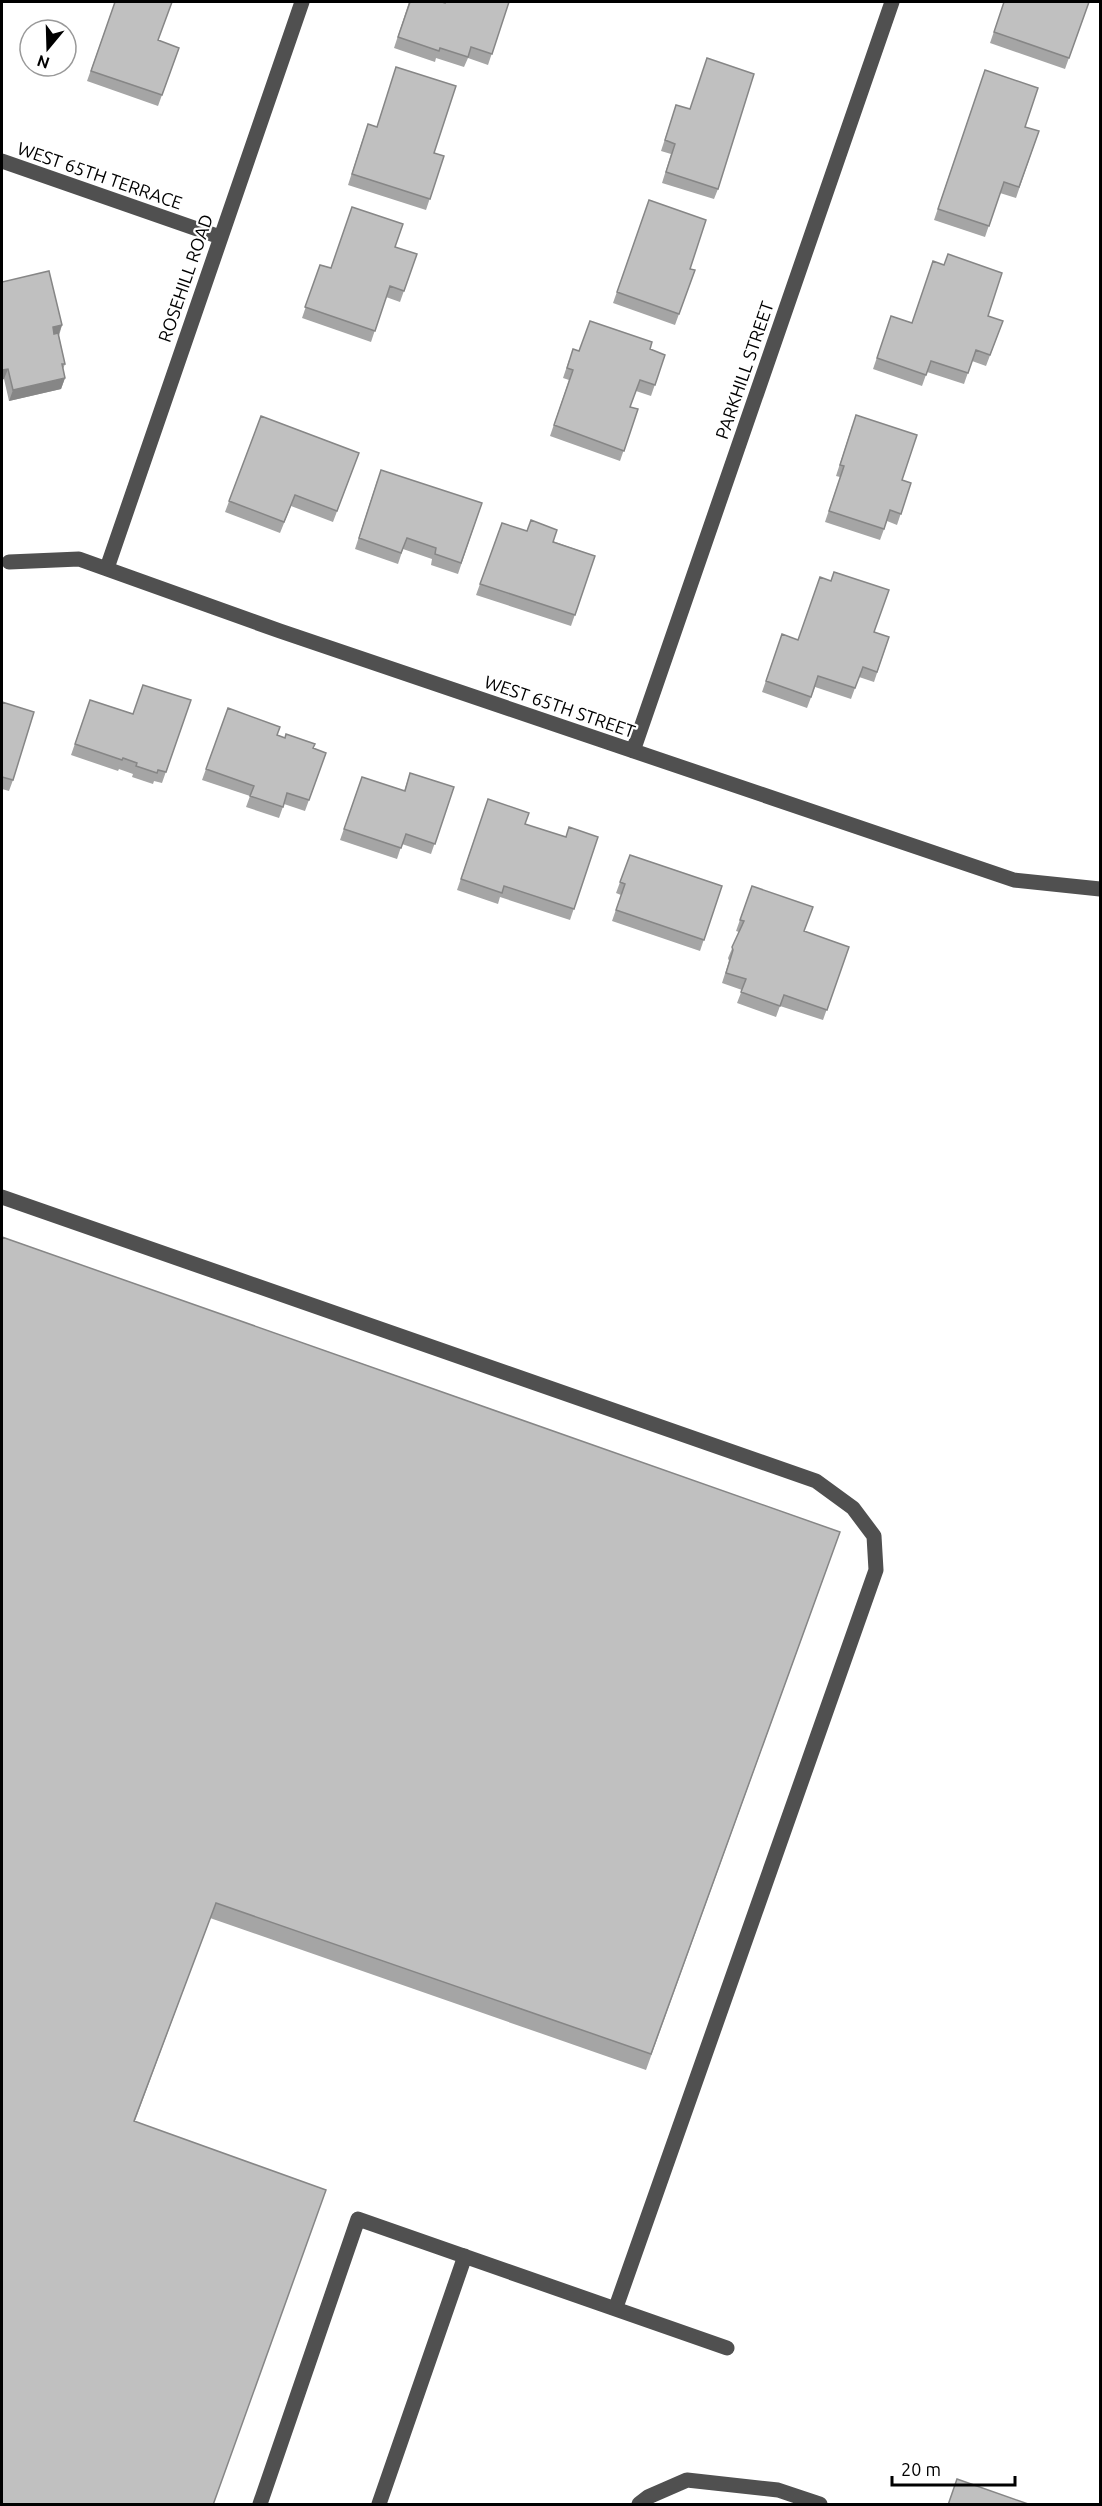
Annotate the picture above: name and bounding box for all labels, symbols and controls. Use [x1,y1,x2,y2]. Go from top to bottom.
north arrow [18,18,78,78]
text: N [35,52,52,73]
street label: WEST 65TH TERRACE [15,137,185,213]
street label: ROSEHILL ROAD [154,212,216,344]
street label: PARKHILL STREET [711,299,777,441]
street label: WEST 65TH STREET [482,671,638,741]
scale bar [892,2449,1015,2487]
text: 20 m [901,2459,941,2479]

